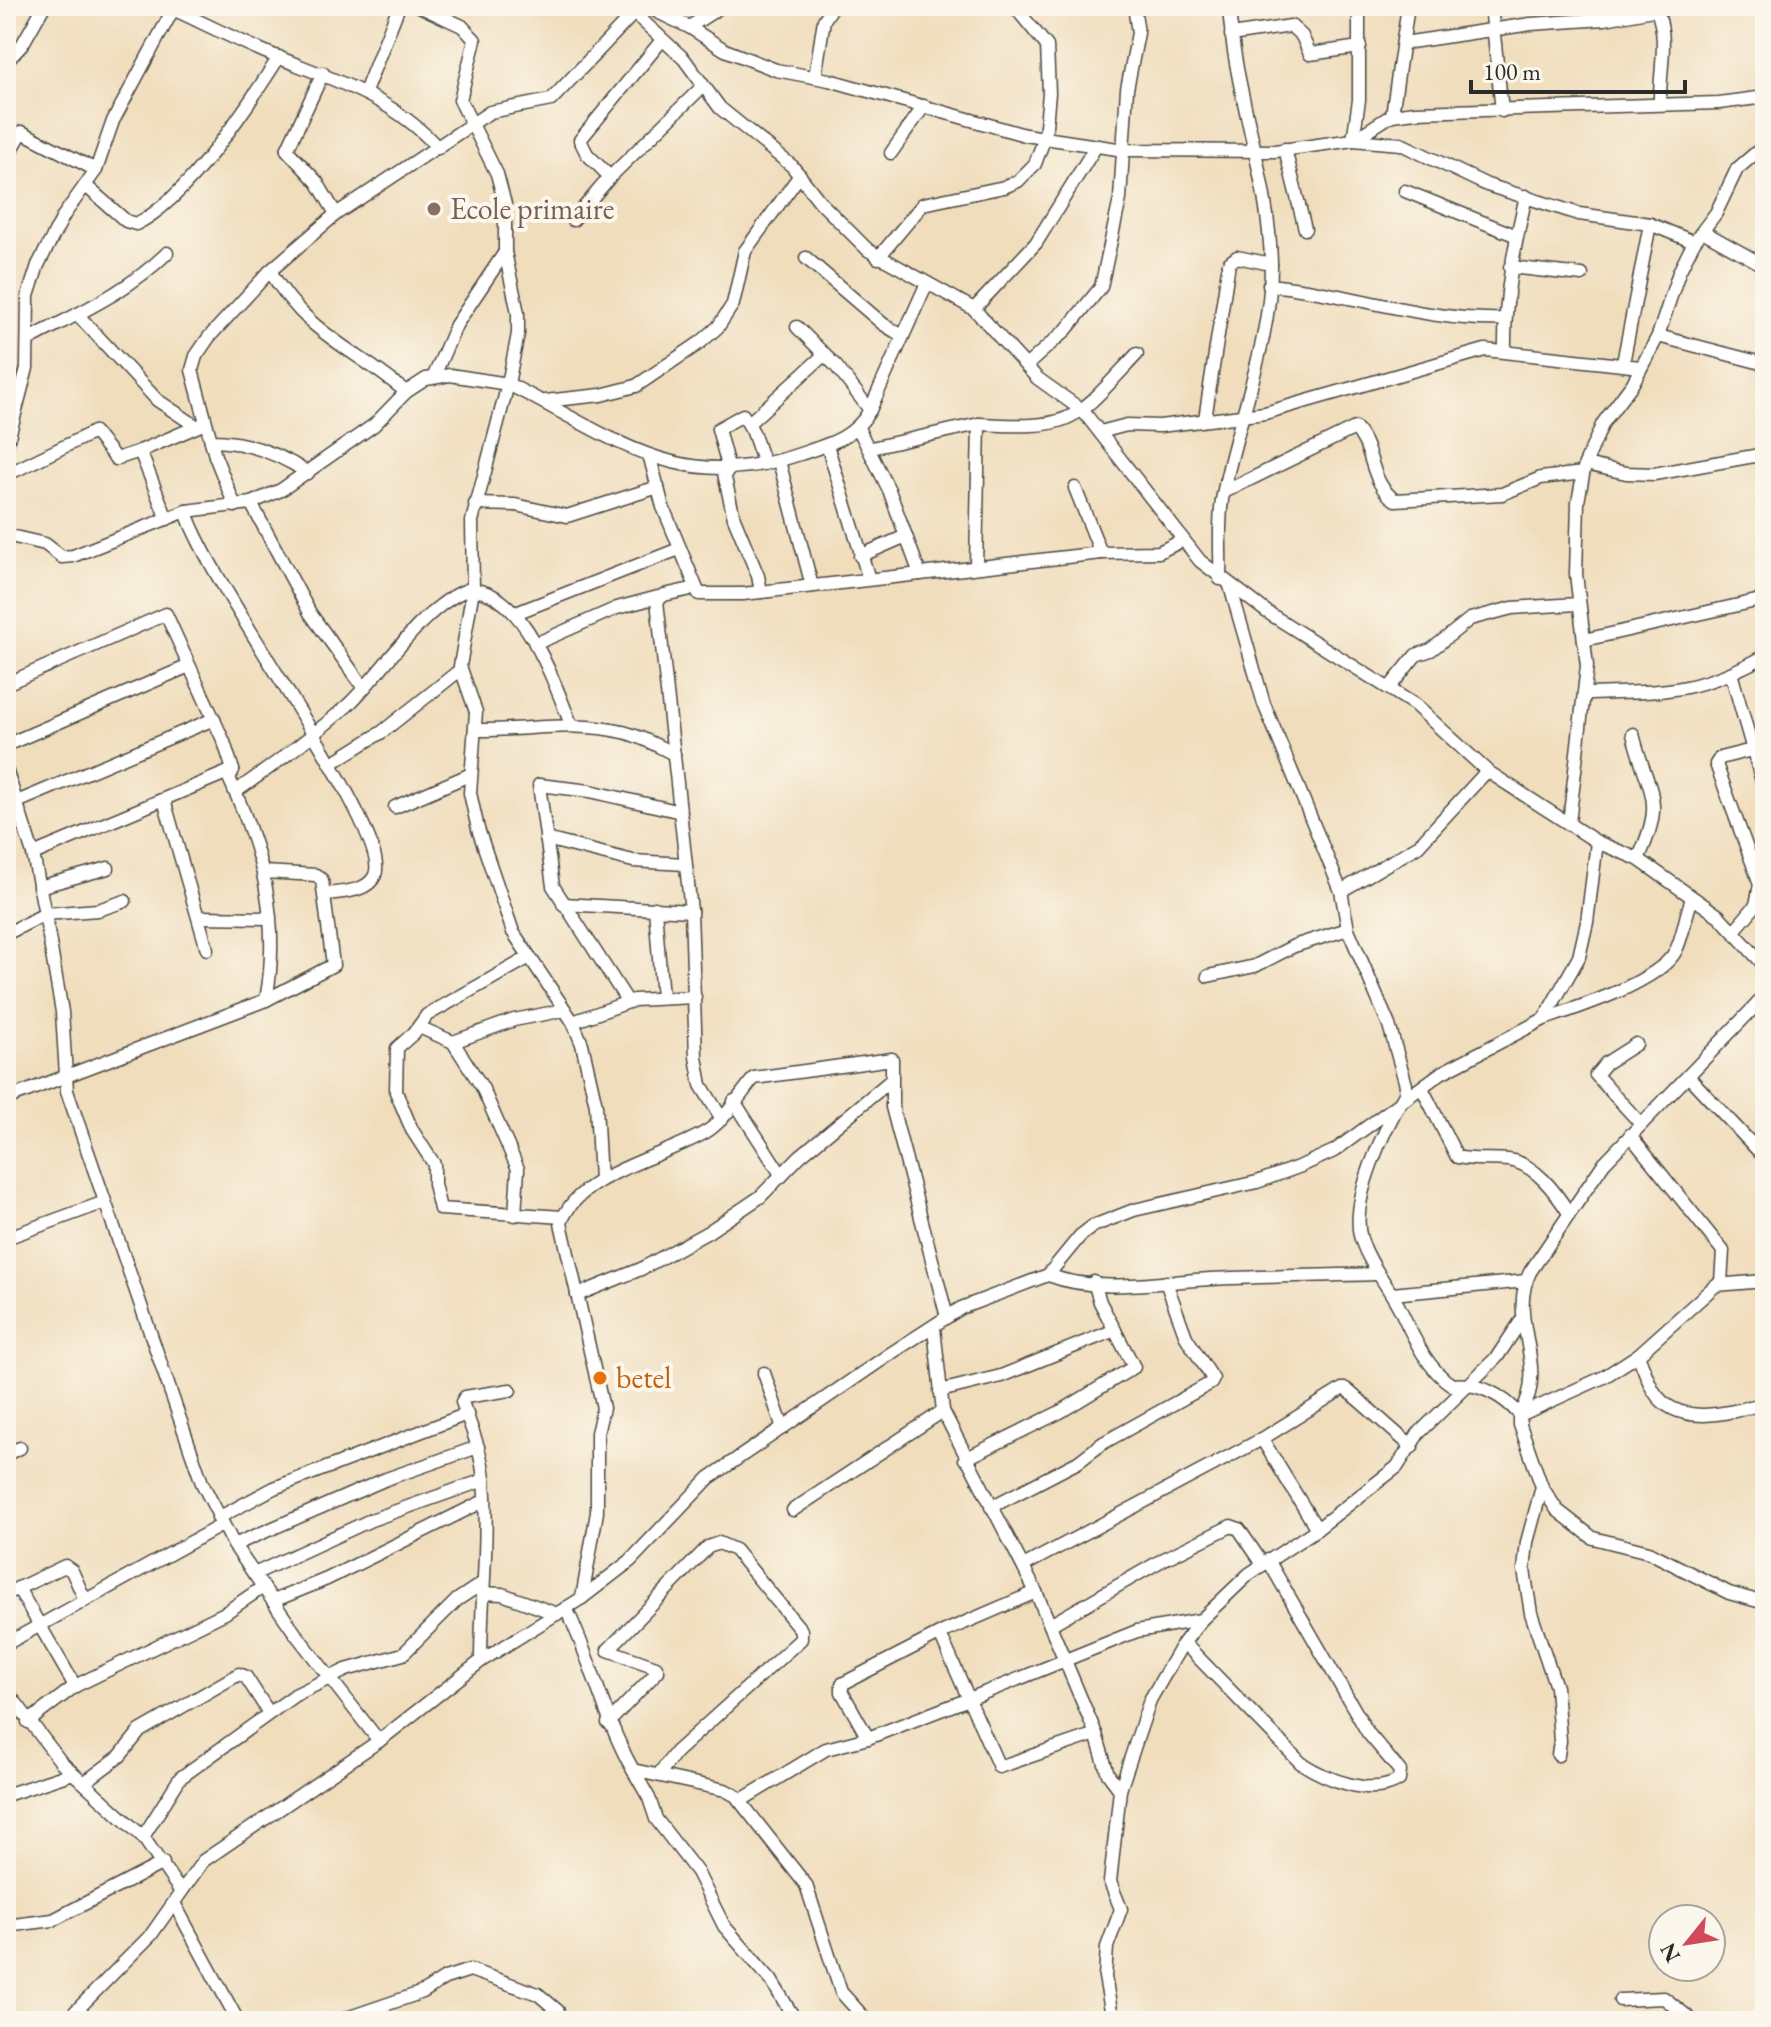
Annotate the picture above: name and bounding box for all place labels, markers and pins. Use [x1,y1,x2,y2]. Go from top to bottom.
place label: Ecole primaire [450,189,614,228]
marker: Ecole primaire [425,200,443,218]
place label: betel [616,1358,671,1397]
marker: betel [591,1369,609,1387]

